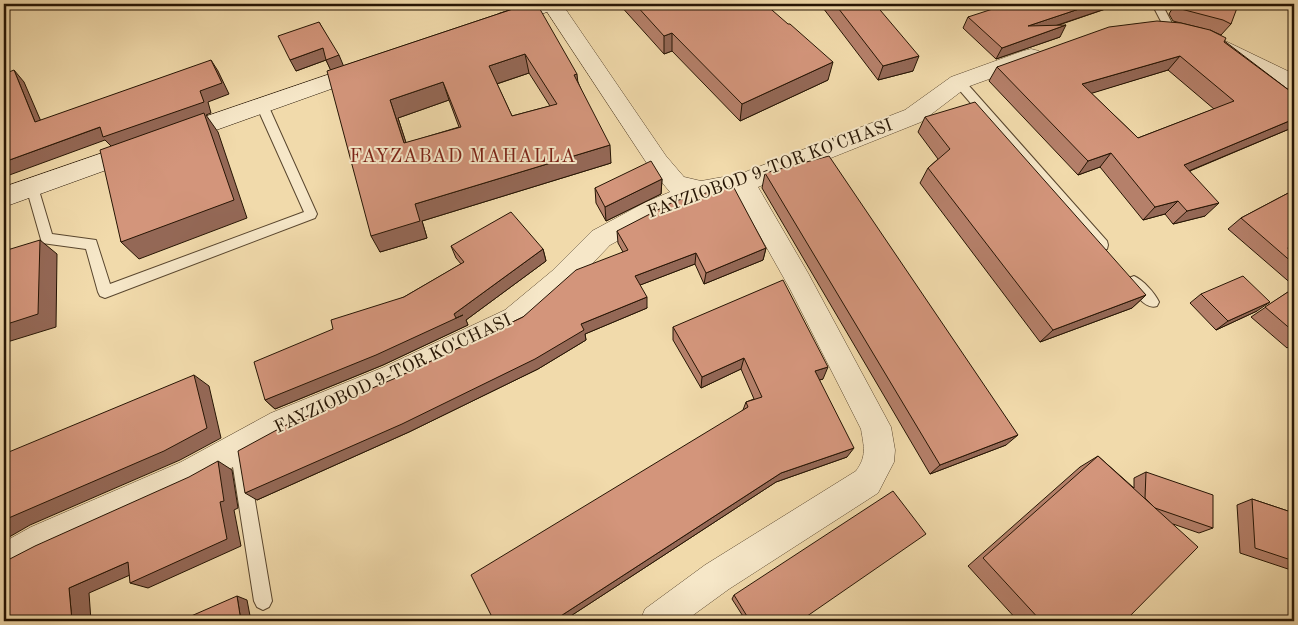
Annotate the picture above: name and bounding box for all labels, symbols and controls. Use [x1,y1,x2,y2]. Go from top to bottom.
street label: FAYZIOBOD 9-TOR KO'CHASI [645,116,895,222]
district label: FAYZABAD MAHALLA [349,148,577,167]
street label: FAYZIOBOD 9-TOR KO'CHASI [272,311,514,437]

